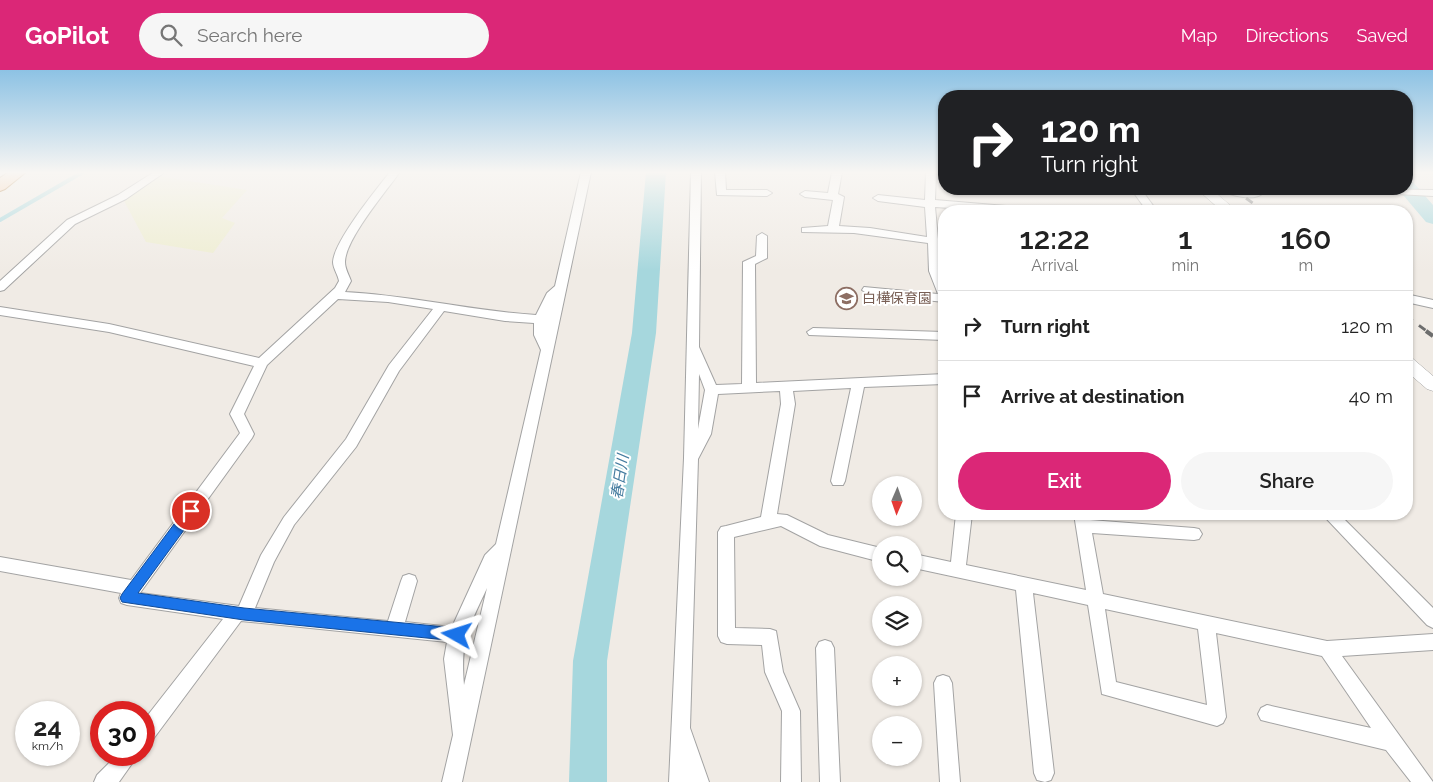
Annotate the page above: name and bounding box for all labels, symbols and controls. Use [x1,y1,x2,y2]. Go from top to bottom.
search box [139,13,489,58]
text: GoPilot [25,21,109,50]
icon: search [157,21,185,49]
text: Search here [197,24,303,46]
text: Map [1181,25,1217,46]
text: Directions [1245,25,1329,46]
text: Saved [1357,25,1408,46]
text: 120 m [1041,109,1141,150]
icon: right [958,110,1023,175]
text: Turn right [1041,151,1138,177]
text: 12:22 [1020,221,1090,256]
text: 1 [1178,221,1192,256]
text: 160 [1281,221,1331,256]
text: Arrival [1031,256,1078,275]
text: min [1171,256,1199,275]
text: m [1299,256,1313,275]
school or university icon: 白樺保育園 [834,286,858,310]
place label: 白樺保育園 [862,290,932,306]
icon: right [958,312,986,340]
text: Turn right [1001,315,1090,337]
text: 120 m [1341,315,1393,337]
icon: arrive [958,382,986,410]
text: Arrive at destination [1001,385,1185,407]
text: 40 m [1349,385,1393,407]
water label: 春日川 [608,451,633,501]
button: Exit [958,452,1171,510]
button: Share [1181,452,1393,510]
north arrow [872,476,922,526]
map controls [872,476,922,766]
pin [170,490,212,532]
icon: arrive [177,497,205,525]
button: search [872,536,922,586]
button: layers [872,596,922,646]
position arrow [430,608,482,660]
button: + [872,656,922,706]
speed limit sign: 30 [90,701,155,766]
text: 24 [33,712,62,742]
button: − [872,716,922,766]
text: km/h [32,739,63,753]

